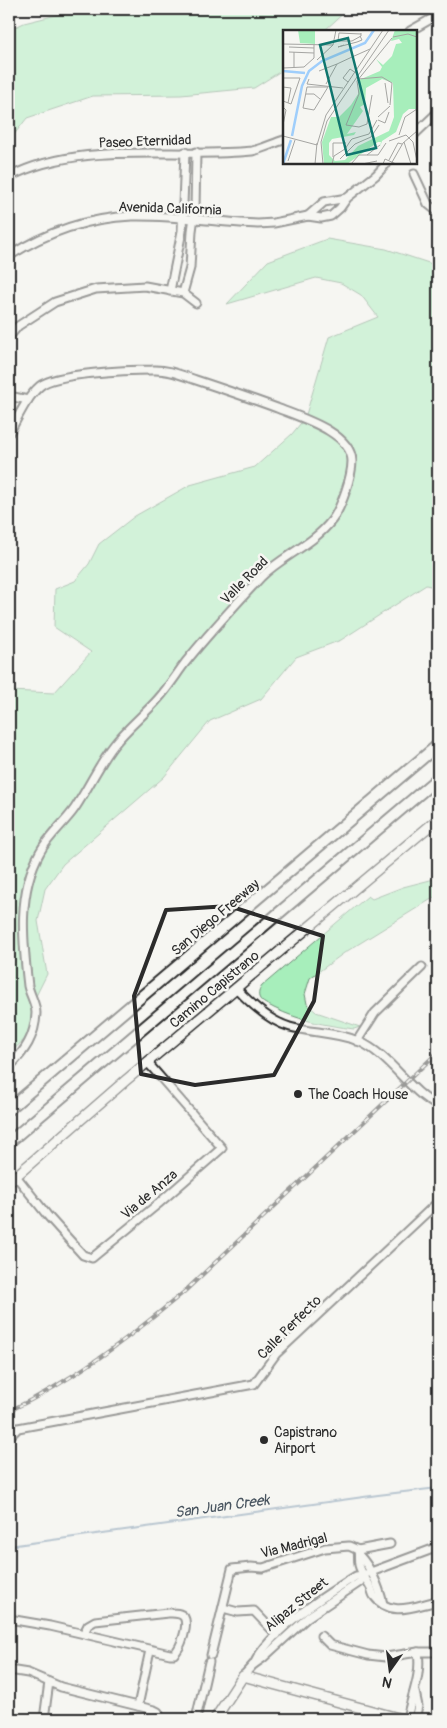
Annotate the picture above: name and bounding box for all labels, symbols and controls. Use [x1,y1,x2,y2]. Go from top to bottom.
inset map [283,30,417,164]
street label: Paseo Eternidad [98,131,192,152]
street label: Avenida California [118,198,222,219]
street label: Valle Road [217,553,272,608]
street label: San Diego Freeway [168,876,263,959]
street label: Camino Capistrano [166,947,263,1032]
place label: The Coach House [308,1086,408,1103]
marker: The Coach House [292,1088,304,1100]
street label: Via de Anza [118,1166,181,1223]
street label: Calle Perfecto [254,1292,325,1363]
place label: Capistrano Airport [274,1424,337,1457]
marker: Capistrano Airport [258,1434,270,1446]
water label: San Juan Creek [174,1490,272,1523]
street label: Via Madrigal [259,1529,329,1562]
street label: Alipaz Street [261,1574,332,1635]
north arrow [364,1646,414,1696]
text: N [380,1673,394,1692]

